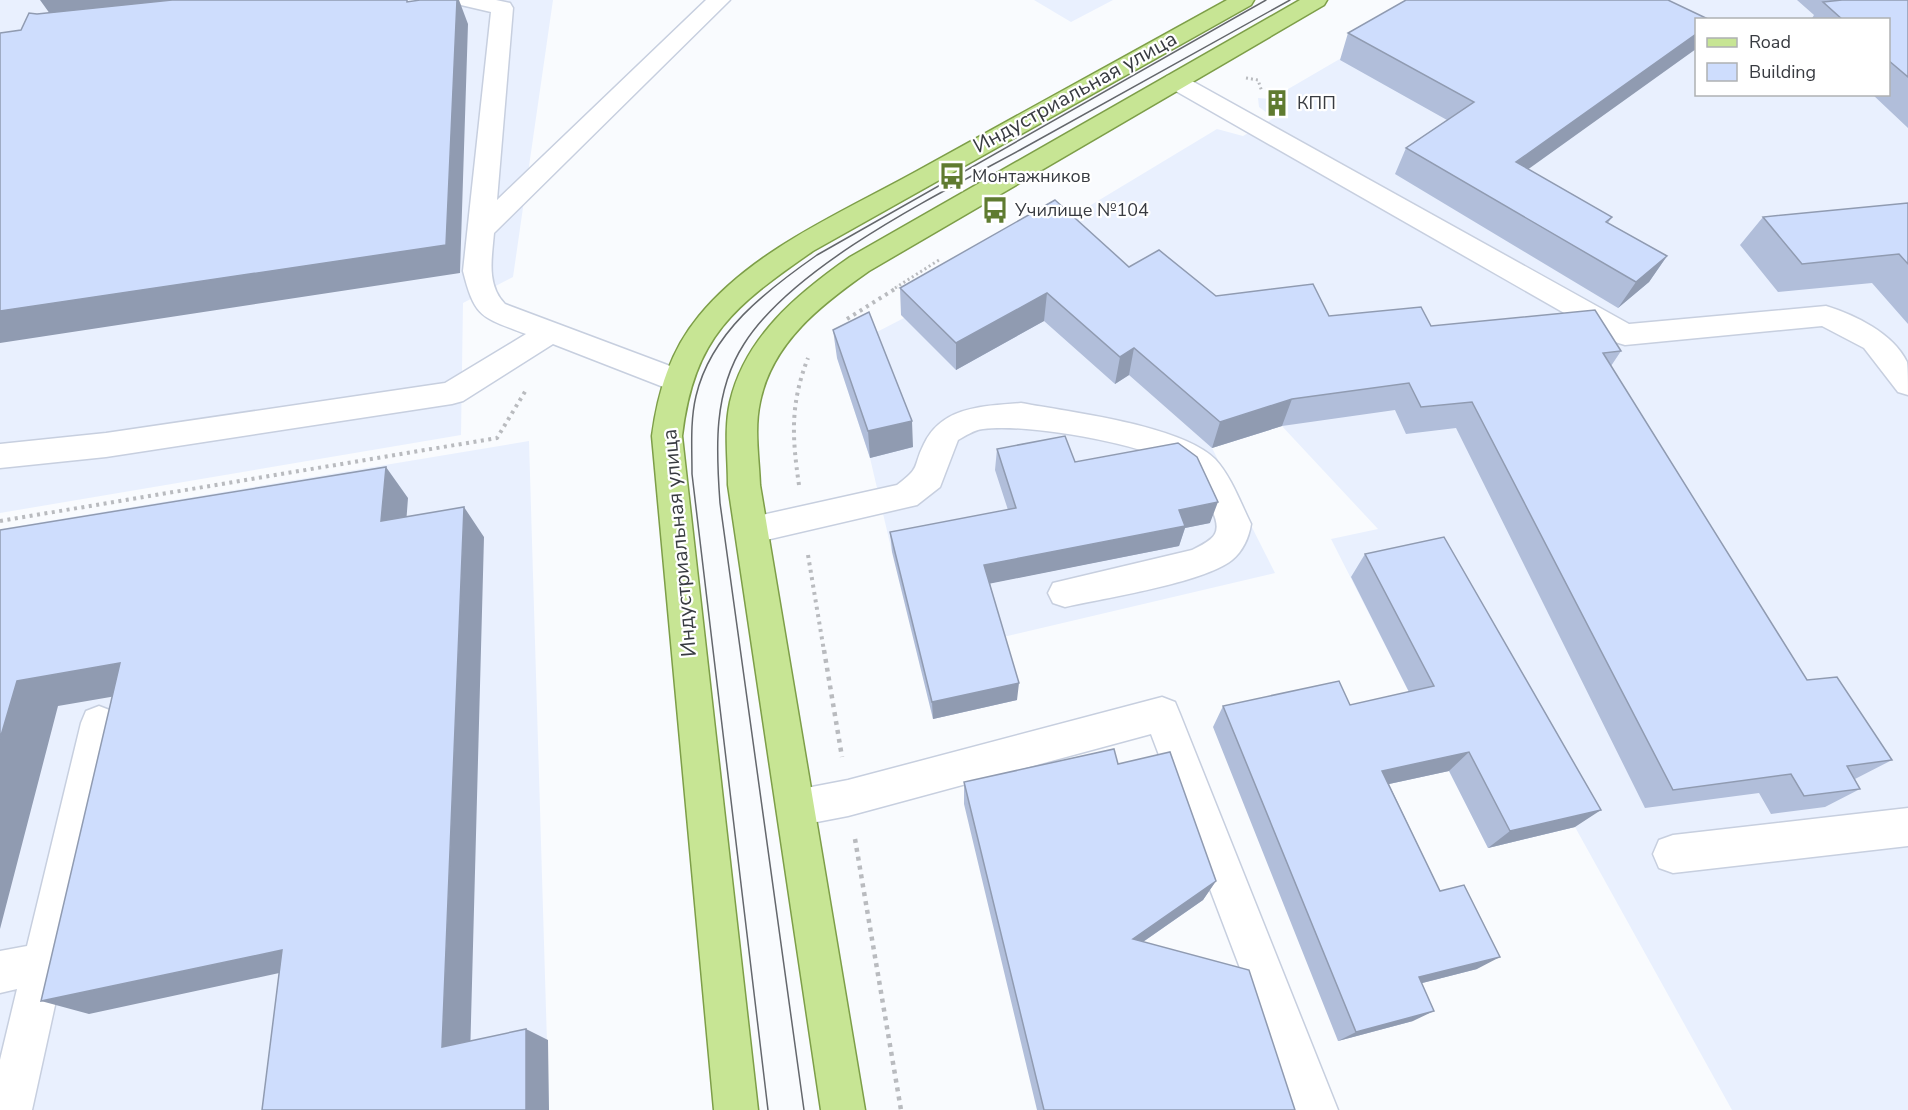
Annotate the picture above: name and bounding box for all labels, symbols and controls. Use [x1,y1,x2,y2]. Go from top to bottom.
legend [1695,18,1890,96]
street label: Индустриальная улица [968,24,1182,160]
text: Road [1749,30,1791,54]
text: Building [1749,60,1816,84]
building icon: КПП [1262,88,1292,118]
place label: КПП [1297,91,1336,115]
bus stop icon: Монтажников [937,161,967,191]
place label: Монтажников [972,164,1091,188]
bus stop icon: Училище №104 [980,195,1010,225]
place label: Училище №104 [1014,198,1149,222]
street label: Индустриальная улица [655,428,703,658]

